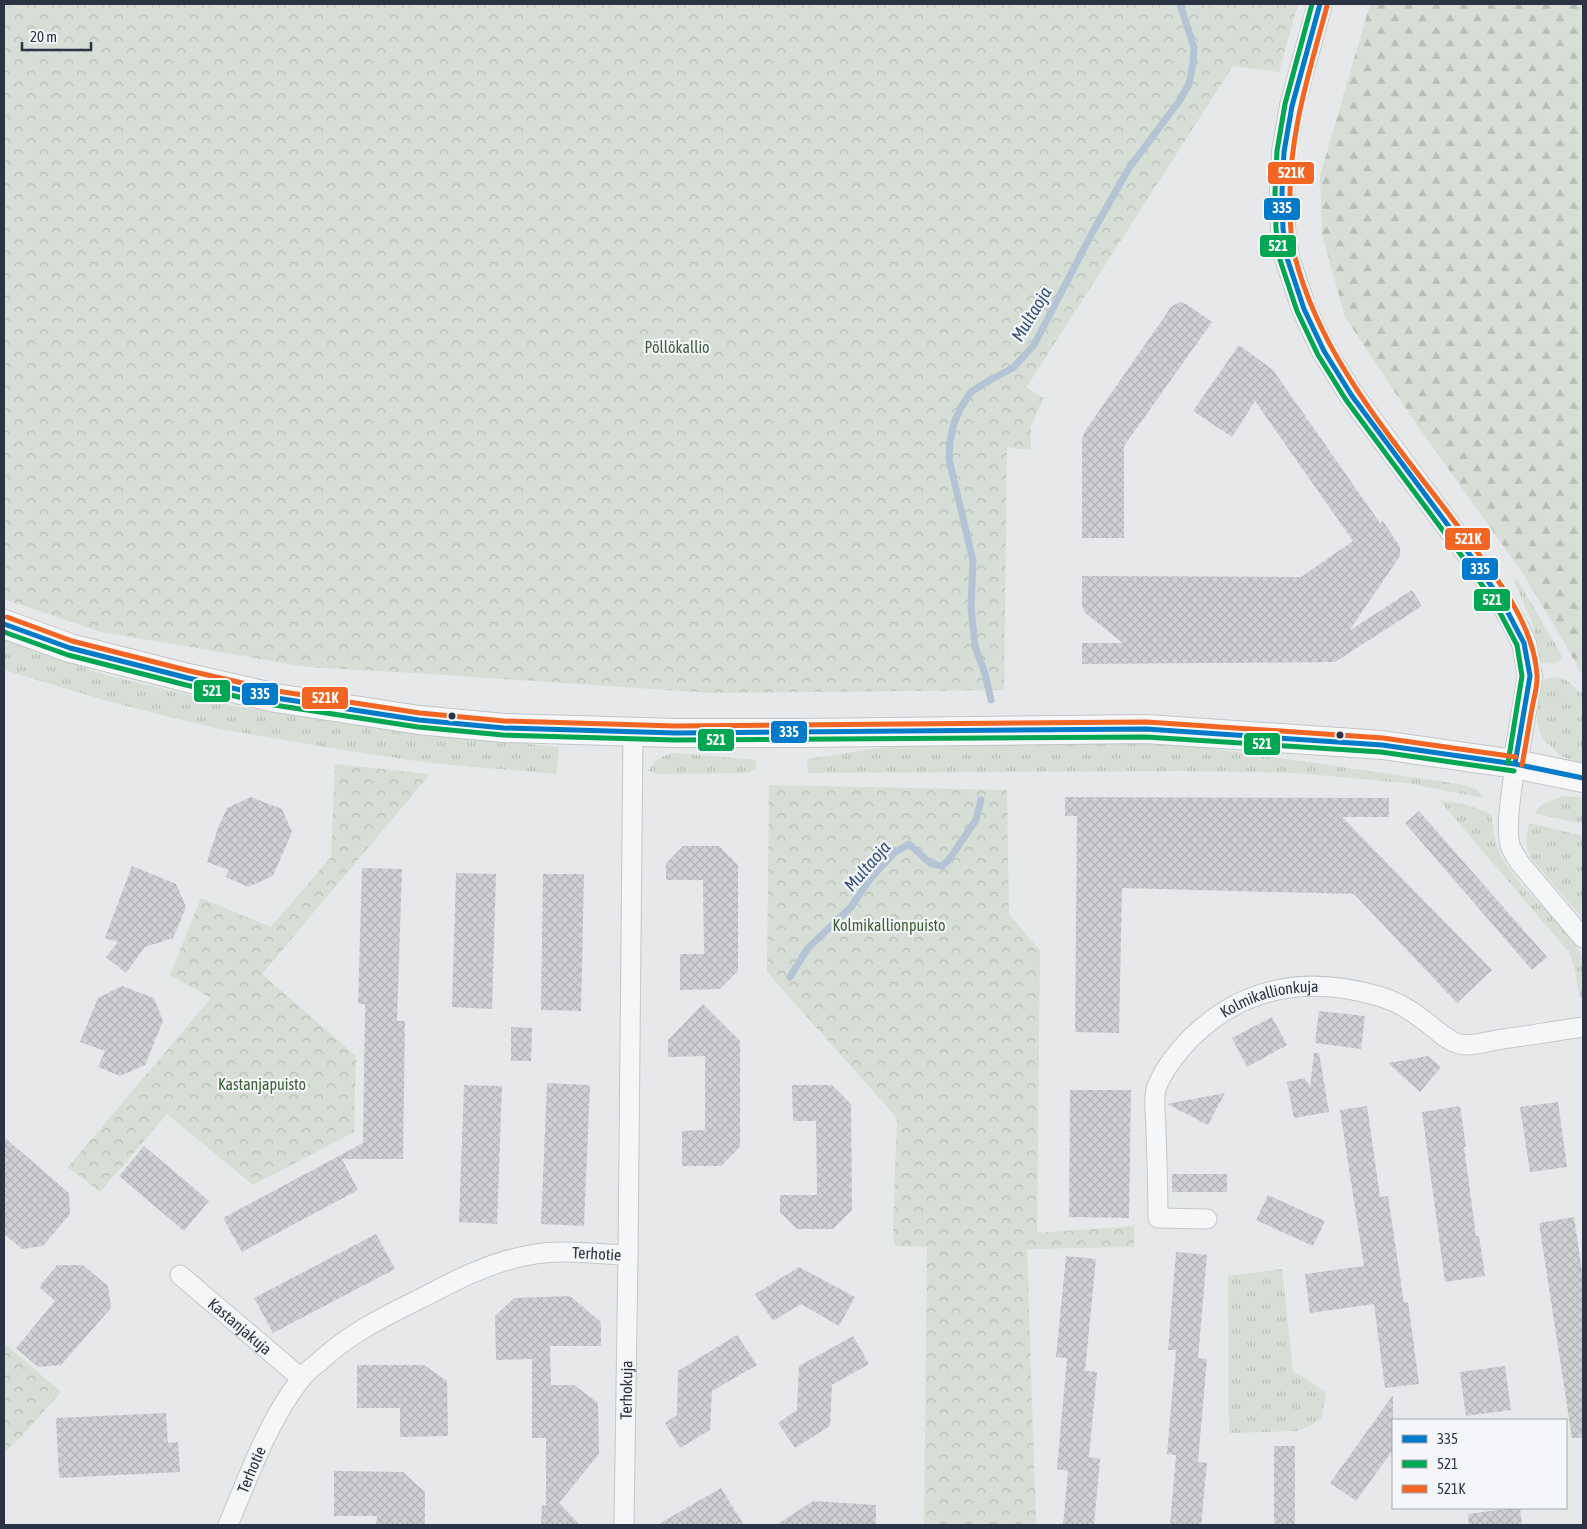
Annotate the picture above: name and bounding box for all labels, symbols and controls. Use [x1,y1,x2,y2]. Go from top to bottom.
scale bar [22,20,91,52]
text: 20 m [30,28,57,45]
line badge: 521K [1267,161,1315,185]
text: 521K [1278,165,1304,181]
line badge: 335 [1263,197,1301,221]
text: 335 [1272,200,1292,216]
line badge: 521 [1259,234,1297,258]
text: 521 [1268,238,1288,254]
water label: Multaoja [1007,282,1056,345]
park label: Pöllökallio [644,338,710,356]
line badge: 521K [1444,527,1491,551]
text: 521K [1455,531,1481,547]
line badge: 335 [1461,557,1499,581]
text: 335 [1470,561,1490,577]
line badge: 521 [1473,588,1511,612]
text: 521 [1482,592,1502,608]
line badge: 521 [193,679,231,703]
line badge: 335 [241,682,279,706]
text: 521 [202,683,222,699]
text: 335 [250,686,270,702]
line badge: 521K [301,686,349,710]
text: 521K [312,690,338,706]
unlabelled marker [447,711,457,721]
line badge: 335 [770,720,808,744]
text: 335 [779,724,799,740]
line badge: 521 [697,728,735,752]
unlabelled marker [1335,730,1345,740]
text: 521 [706,732,726,748]
line badge: 521 [1243,732,1281,756]
text: 521 [1252,736,1272,752]
water label: Multaoja [839,836,895,895]
park label: Kolmikallionpuisto [832,916,946,935]
street label: Kolmikallionkuja [1217,977,1319,1021]
park label: Kastanjapuisto [218,1075,306,1094]
street label: Terhotie [572,1243,622,1264]
street label: Kastanjakuja [205,1294,276,1358]
street label: Terhokuja [617,1360,636,1420]
legend [1392,1419,1567,1509]
text: 335 [1437,1430,1458,1447]
street label: Terhotie [233,1443,269,1496]
text: 521 [1437,1455,1458,1472]
text: 521K [1437,1480,1466,1497]

